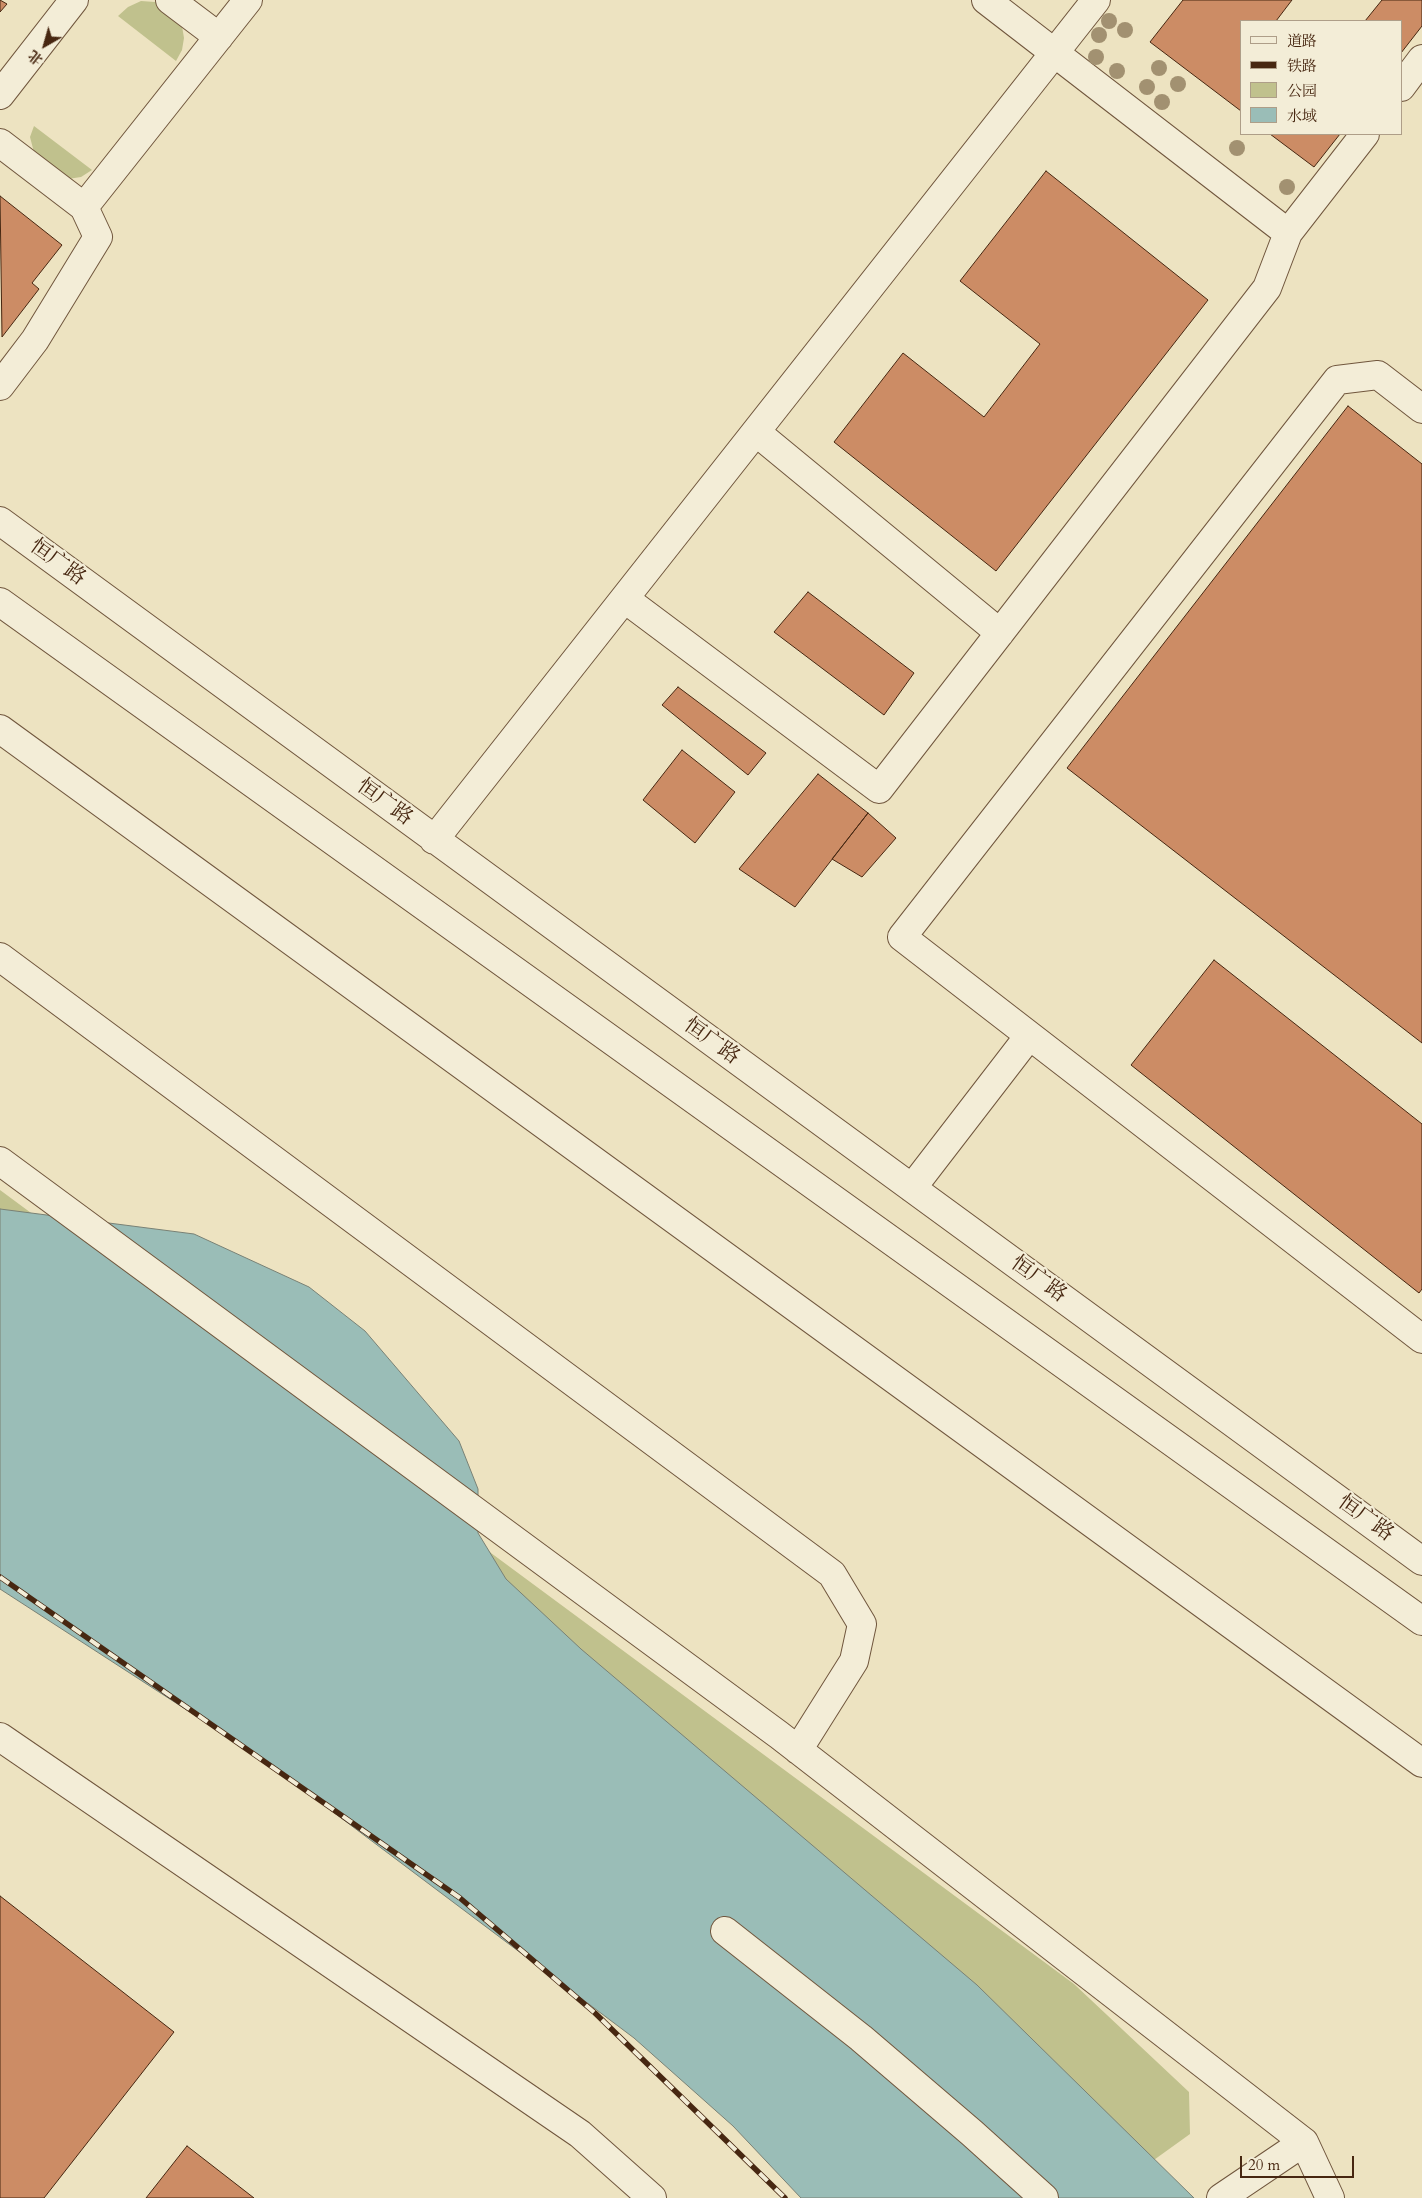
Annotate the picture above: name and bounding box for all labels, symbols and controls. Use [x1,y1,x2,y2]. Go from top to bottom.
north arrow [20,20,70,70]
legend [1240,20,1402,135]
text: 道路 [1287,31,1317,51]
text: 北 [24,45,47,69]
text: 铁路 [1287,56,1317,76]
text: 公园 [1287,81,1317,101]
text: 水域 [1287,106,1317,126]
street label: 恒广路 [24,534,90,592]
street label: 恒广路 [351,774,417,832]
street label: 恒广路 [678,1013,744,1071]
street label: 恒广路 [1005,1251,1071,1309]
street label: 恒广路 [1332,1490,1398,1548]
scale bar [1242,2146,1356,2178]
text: 20 m [1248,2155,1280,2175]

